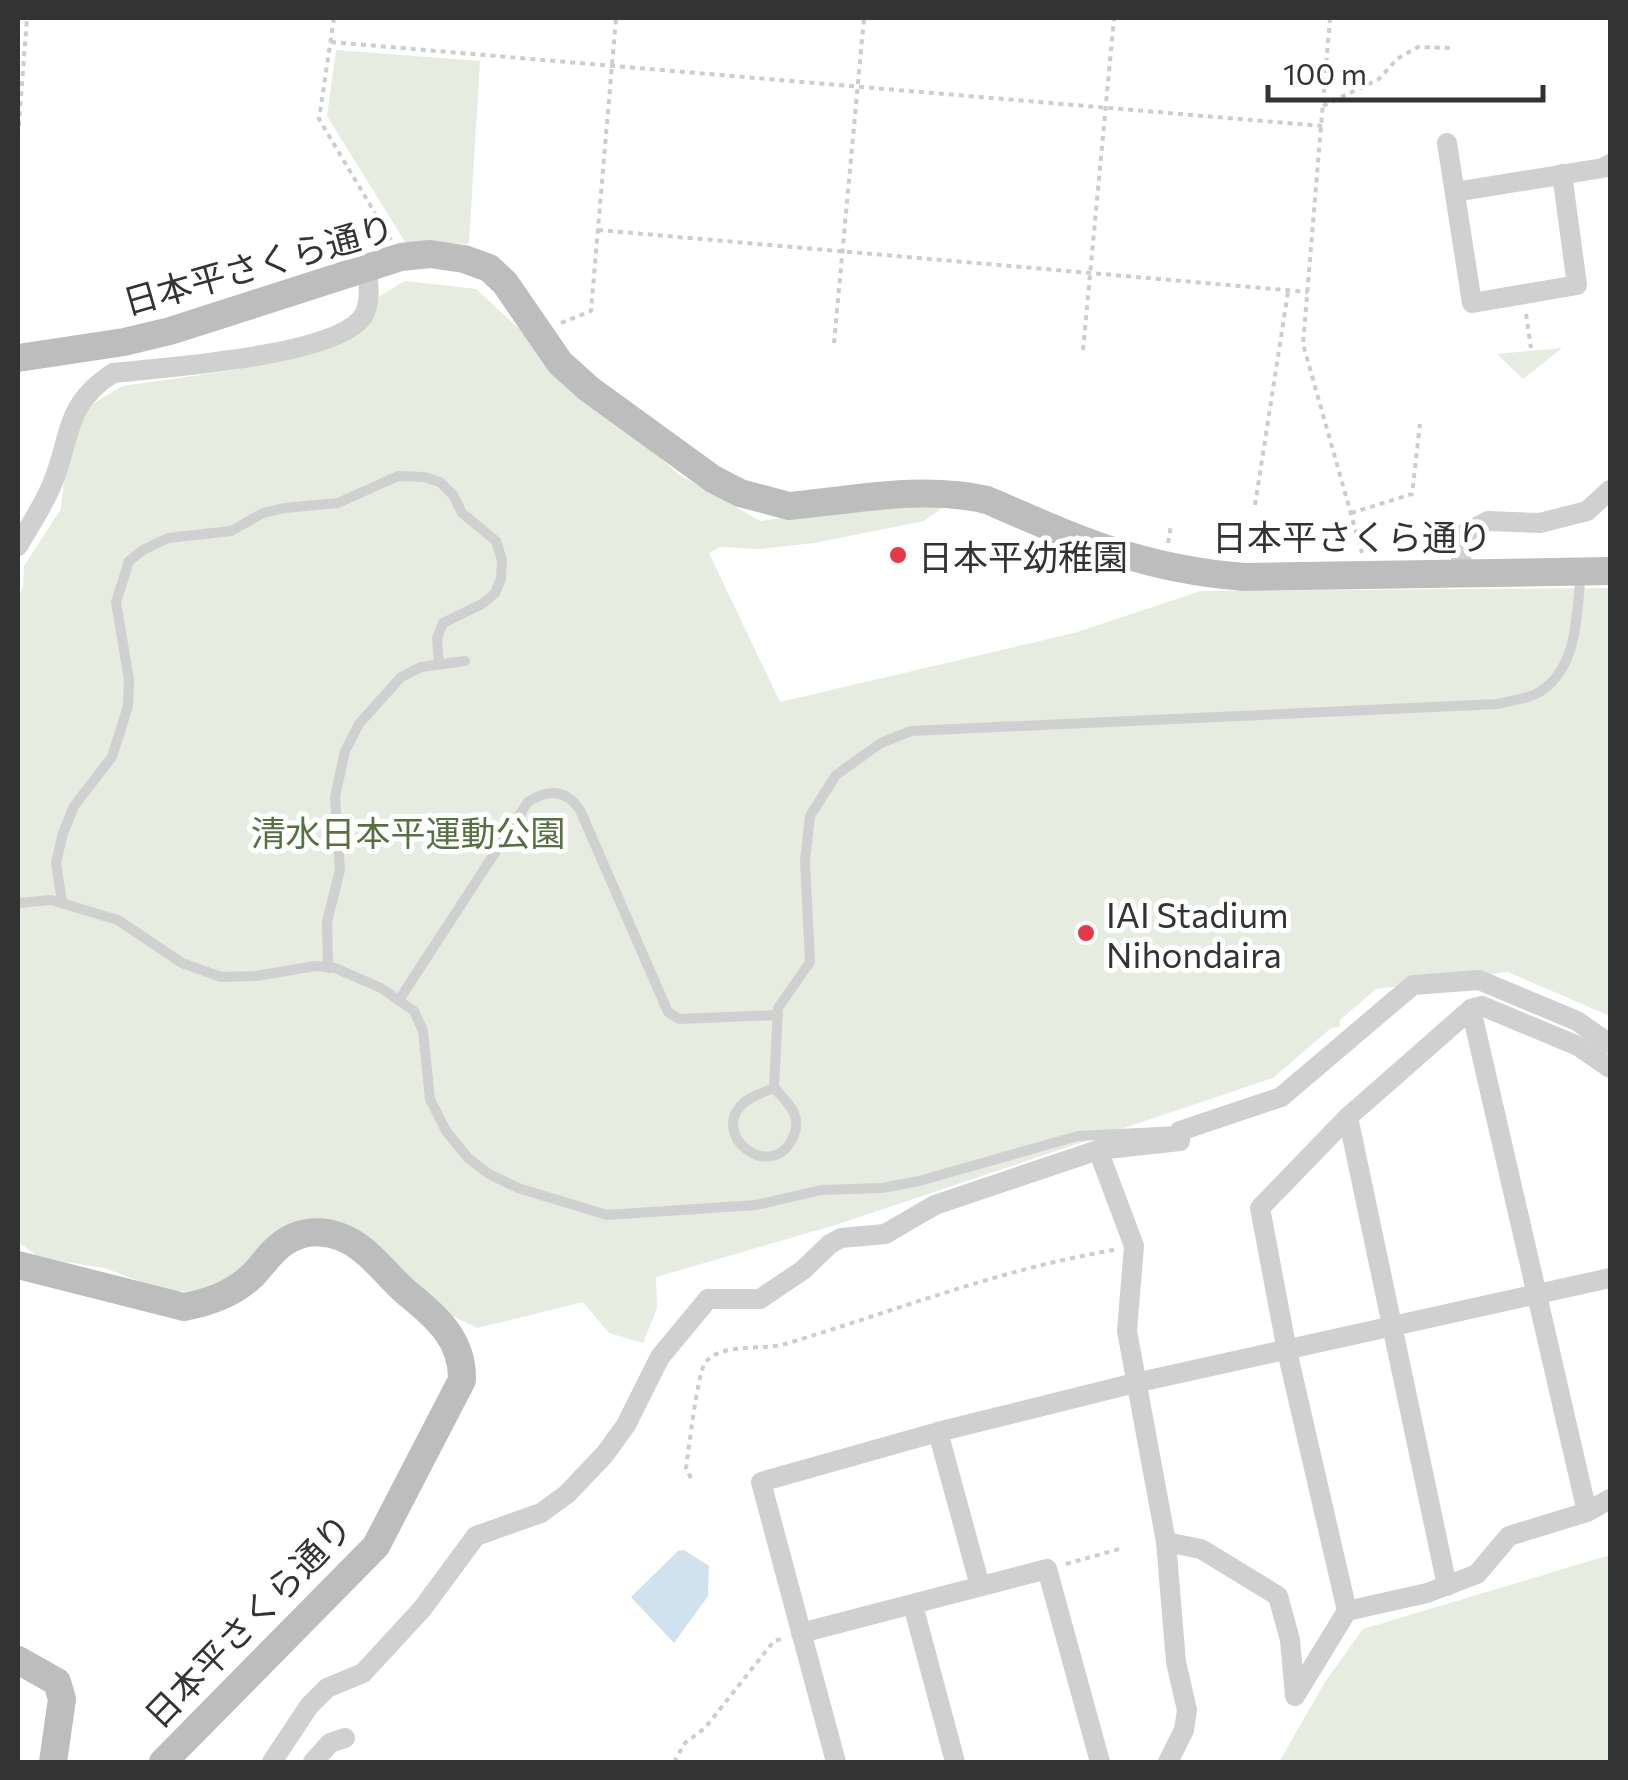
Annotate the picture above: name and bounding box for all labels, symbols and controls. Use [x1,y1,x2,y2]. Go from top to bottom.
scale bar [1268,40,1543,102]
text: 100 m [1283,54,1367,91]
street label: 日本平さくら通り [117,204,399,322]
street label: 日本平さくら通り [1212,514,1492,557]
place label: 日本平幼稚園 [918,534,1128,577]
marker: 日本平幼稚園 [887,544,909,566]
park label: 清水日本平運動公園 [250,810,566,853]
place label: IAI Stadium Nihondaira [1106,892,1289,975]
marker: IAI Stadium Nihondaira [1075,922,1097,944]
street label: 日本平さくら通り [134,1504,360,1736]

